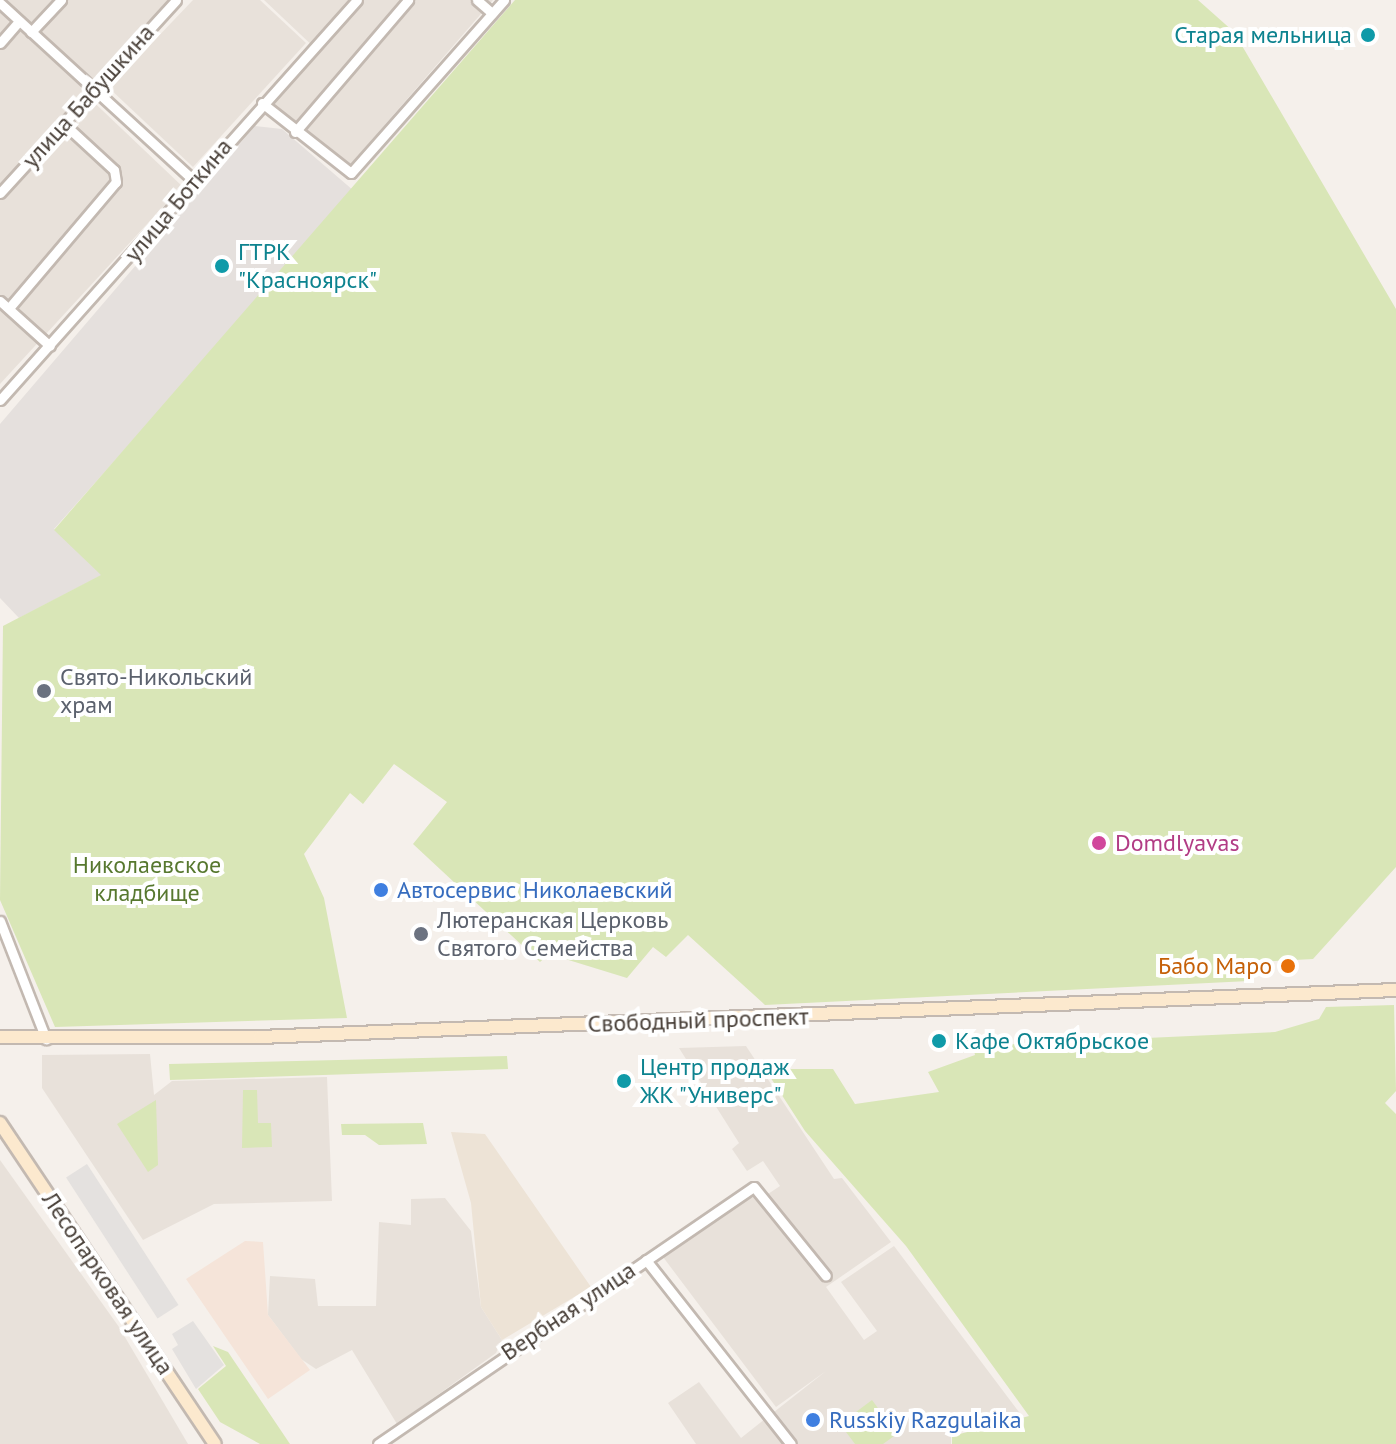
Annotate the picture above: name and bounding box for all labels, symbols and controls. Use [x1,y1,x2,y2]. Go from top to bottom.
street label: улица Бабушкина [16,18,160,174]
place label: Старая мельница [1174,21,1352,49]
marker: Старая мельница [1359,26,1377,44]
street label: улица Боткина [118,132,238,268]
place label: ГТРК "Красноярск" [238,238,377,294]
marker: ГТРК "Красноярск" [213,257,231,275]
place label: Свято-Никольский храм [60,663,252,719]
marker: Свято-Никольский храм [35,682,53,700]
place label: Domdlyavas [1115,829,1240,857]
marker: Domdlyavas [1090,834,1108,852]
park label: Николаевское кладбище [73,851,221,907]
place label: Автосервис Николаевский [397,876,673,904]
marker: Автосервис Николаевский [372,881,390,899]
place label: Лютеранская Церковь Святого Семейства [437,906,668,962]
marker: Лютеранская Церковь Святого Семейства [412,925,430,943]
place label: Бабо Маро [1158,952,1272,980]
marker: Бабо Маро [1279,957,1297,975]
street label: Свободный проспект [587,1002,809,1038]
place label: Кафе Октябрьское [955,1027,1149,1055]
marker: Кафе Октябрьское [930,1032,948,1050]
place label: Центр продаж ЖК "Универс" [640,1053,789,1109]
marker: Центр продаж ЖК "Универс" [615,1072,633,1090]
street label: Лесопарковая улица [36,1186,180,1380]
street label: Вербная улица [495,1255,641,1367]
place label: Russkiy Razgulaika [829,1406,1023,1434]
marker: Russkiy Razgulaika [804,1411,822,1429]

